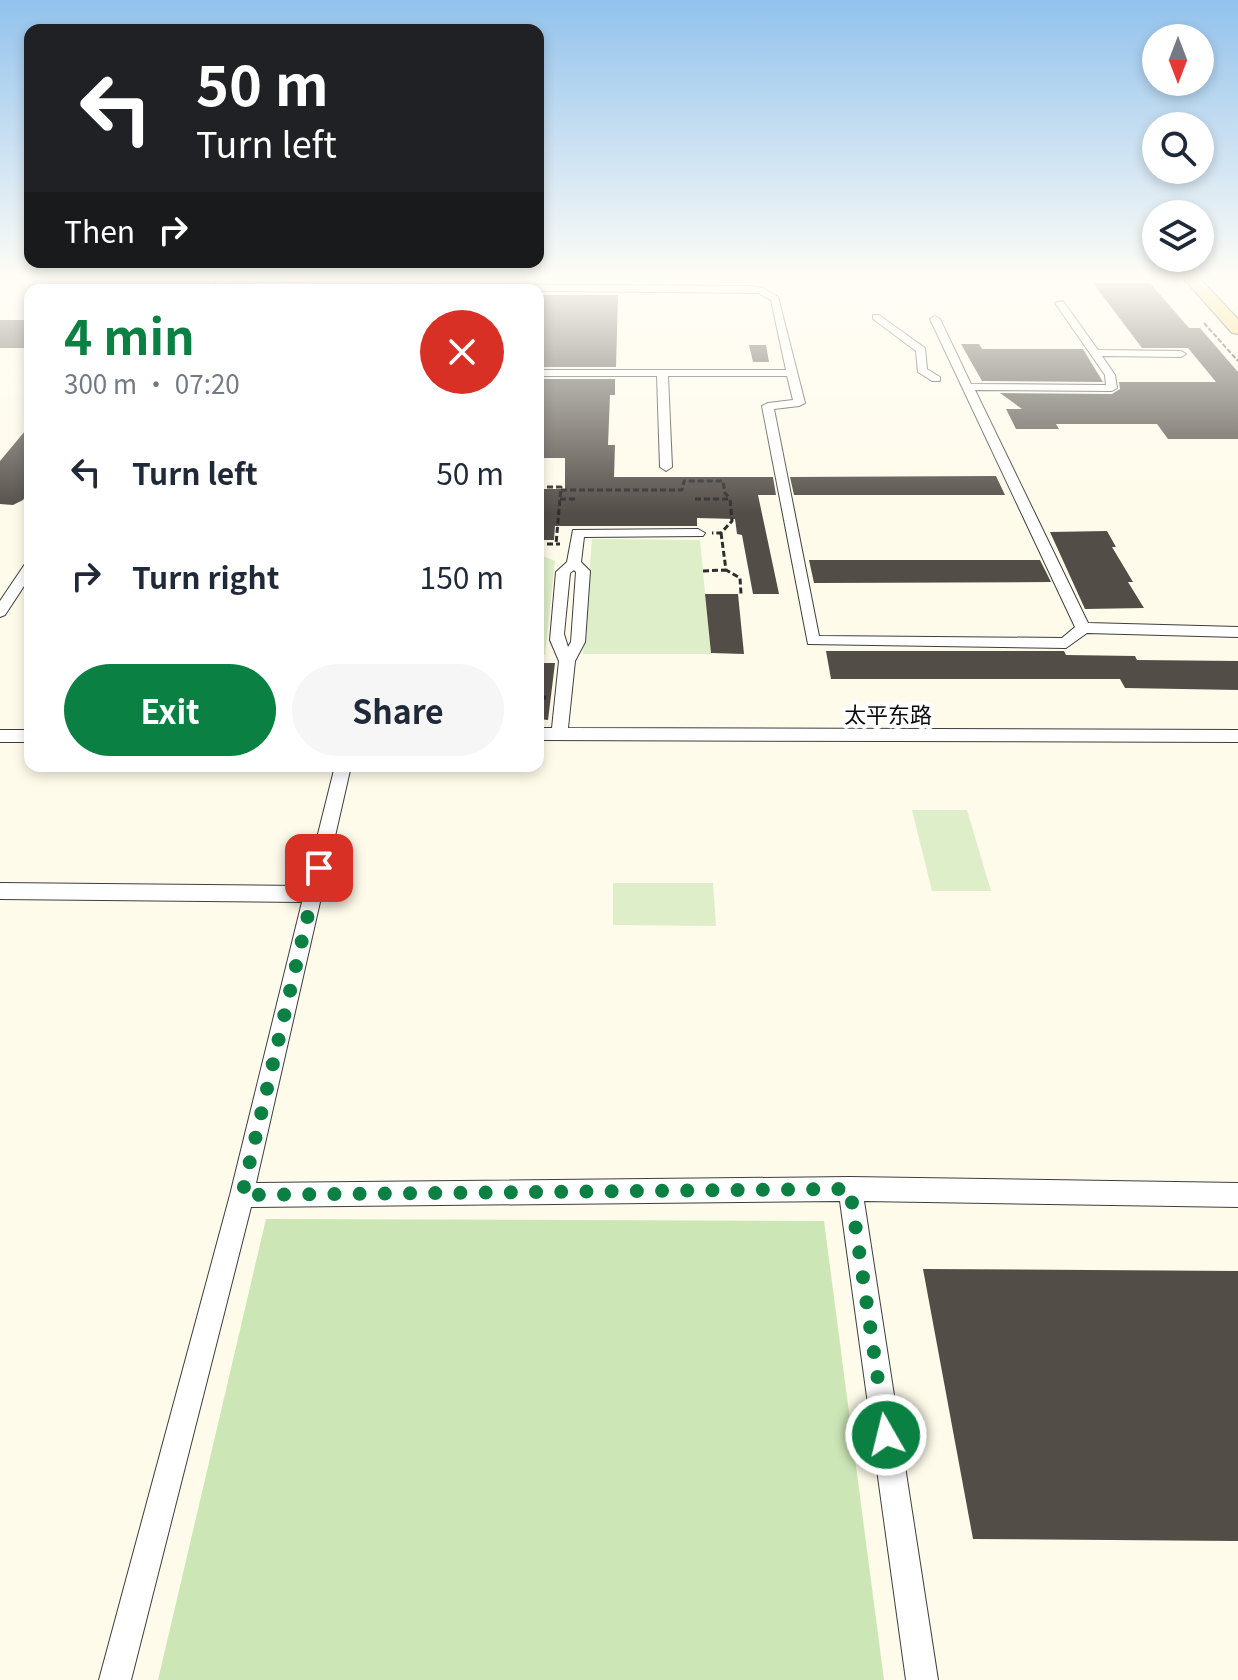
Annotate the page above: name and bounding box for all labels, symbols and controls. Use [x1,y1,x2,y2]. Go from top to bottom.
north arrow [1142,24,1214,96]
map controls [1142,24,1214,272]
text: 50 m [196,41,329,122]
icon: left [64,56,168,160]
button: search [1142,112,1214,184]
text: Turn left [196,116,337,168]
button: layers [1142,200,1214,272]
text: Then [64,208,135,252]
icon: right [151,208,195,252]
text: 4 min [64,299,195,369]
button: close [420,310,504,394]
text: 300 m · 07:20 [64,364,240,401]
icon: left [64,450,108,494]
text: Turn left [132,450,258,494]
text: 50 m [436,450,504,494]
icon: right [64,554,108,598]
text: Turn right [132,554,279,598]
text: 150 m [420,554,504,598]
button: Exit [64,664,276,756]
button: Share [292,664,504,756]
street label: 太平东路 [844,697,932,729]
pin [285,834,353,902]
icon: arrive [297,846,341,890]
position arrow [844,1393,928,1477]

